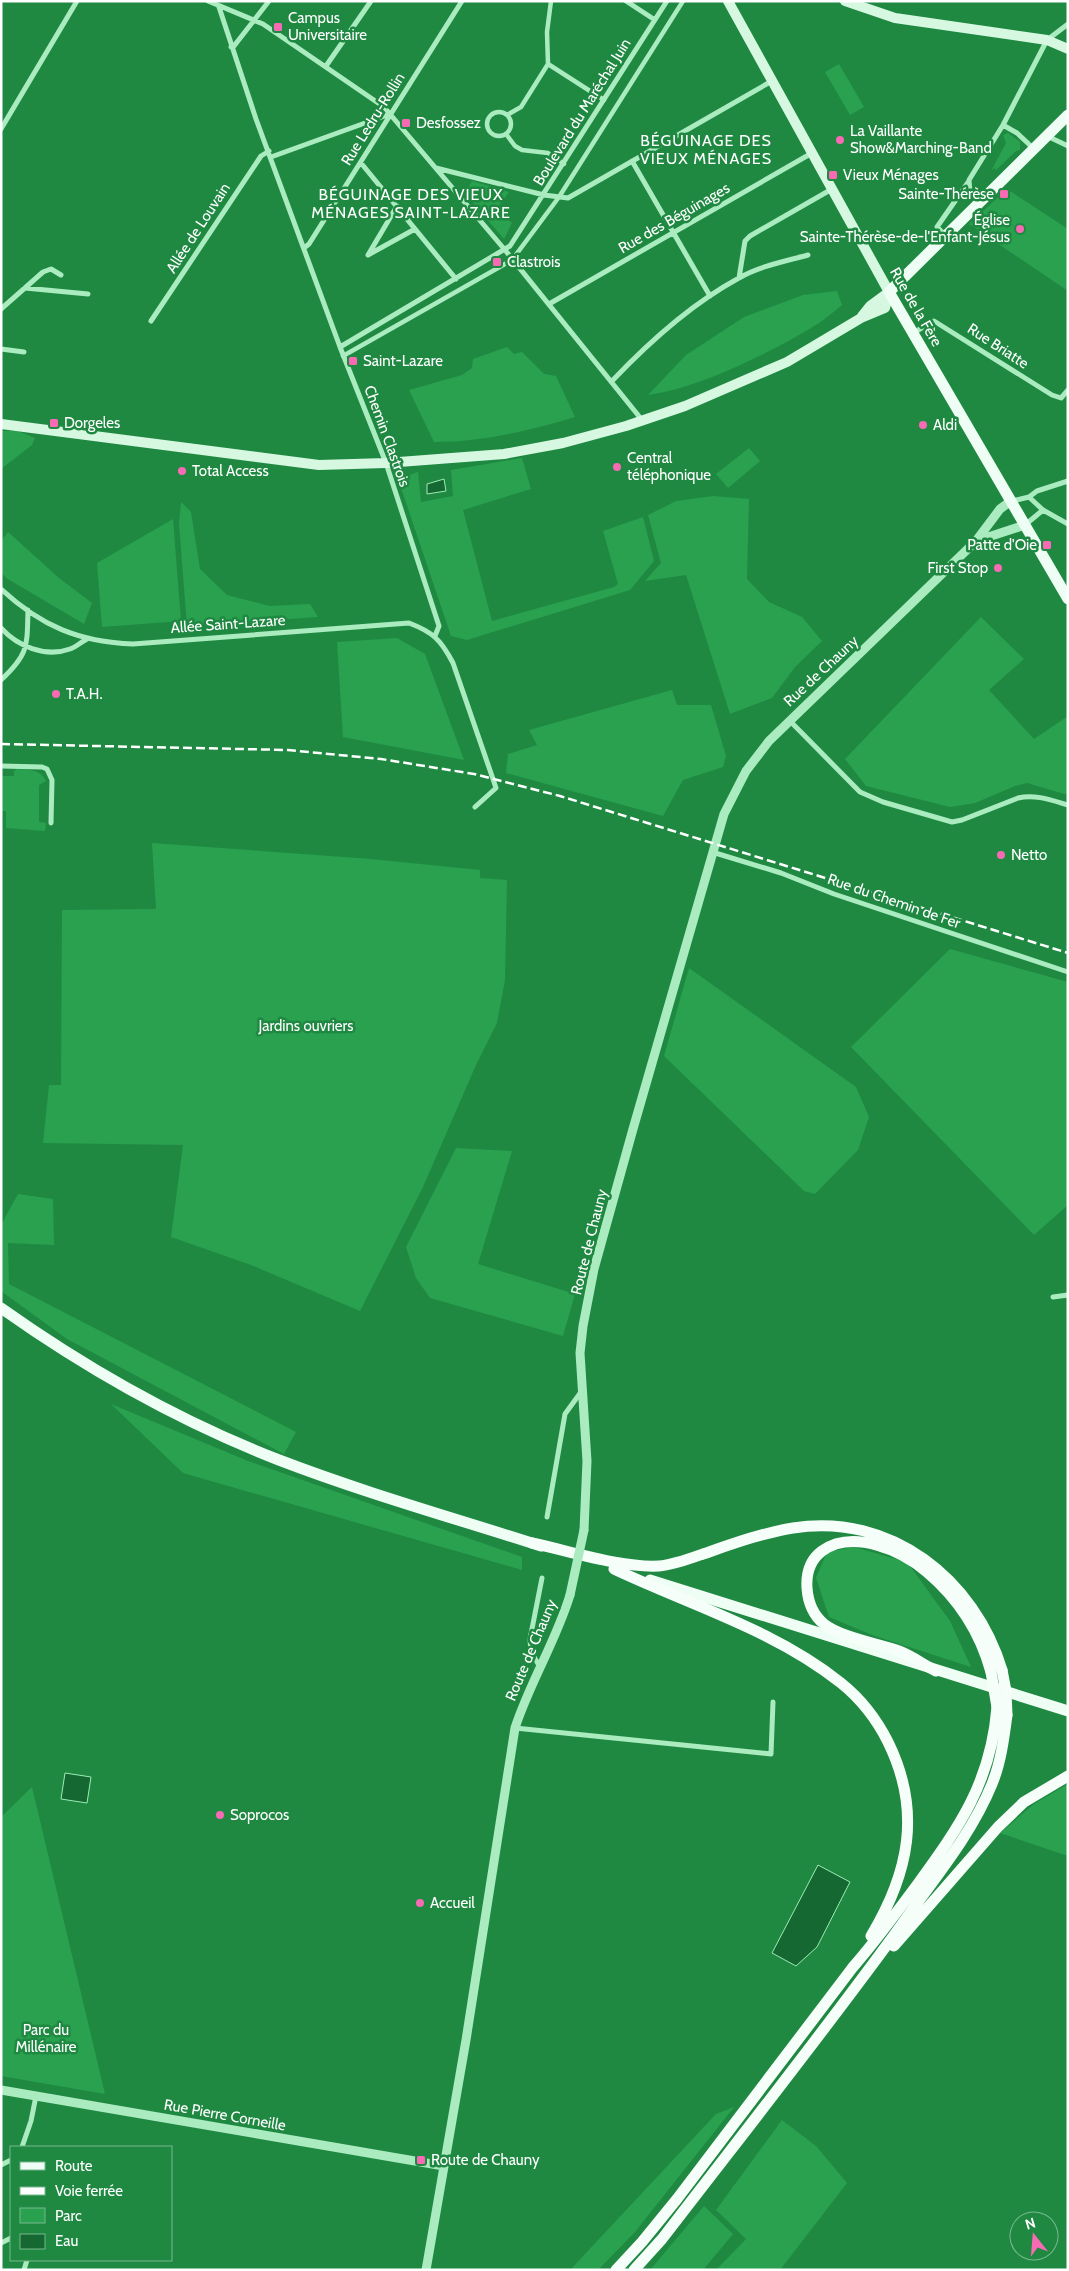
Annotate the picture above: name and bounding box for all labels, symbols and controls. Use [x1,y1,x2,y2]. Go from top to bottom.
place label: Campus Universitaire [288,9,367,44]
marker: Campus Universitaire [272,21,284,33]
street label: Boulevard du Maréchal Juin [529,35,635,189]
street label: Rue Ledru-Rollin [337,69,409,169]
place label: Desfossez [416,114,481,132]
marker: Desfossez [400,117,412,129]
place label: La Vaillante Show&Marching-Band [850,122,992,157]
district label: BÉGUINAGE DES VIEUX MÉNAGES [640,131,772,168]
marker: La Vaillante Show&Marching-Band [834,134,846,146]
place label: Vieux Ménages [843,166,939,184]
marker: Vieux Ménages [827,169,839,181]
street label: Rue des Béguinages [615,179,733,257]
street label: Allée de Louvain [162,180,234,276]
district label: BÉGUINAGE DES VIEUX MÉNAGES SAINT-LAZARE [311,185,511,222]
place label: Sainte-Thérèse [898,185,994,203]
marker: Sainte-Thérèse [998,188,1010,200]
place label: Église Sainte-Thérèse-de-l'Enfant-Jésus [800,210,1010,246]
marker: Église Sainte-Thérèse-de-l'Enfant-Jésus [1014,223,1026,235]
place label: Clastrois [507,253,560,271]
marker: Clastrois [491,256,503,268]
street label: Rue de la Fère [886,264,946,350]
street label: Rue Briatte [964,320,1032,373]
place label: Saint-Lazare [363,352,443,370]
marker: Saint-Lazare [347,355,359,367]
street label: Chemin Clastrois [360,383,414,489]
place label: Dorgeles [64,414,120,432]
place label: Aldi [933,416,957,434]
marker: Dorgeles [48,417,60,429]
marker: Aldi [917,419,929,431]
place label: Central téléphonique [627,449,711,484]
marker: Central téléphonique [611,461,623,473]
place label: Total Access [192,462,269,480]
marker: Total Access [176,465,188,477]
place label: Patte d'Oie [967,536,1037,554]
marker: Patte d'Oie [1041,539,1053,551]
place label: First Stop [928,559,988,577]
marker: First Stop [992,562,1004,574]
street label: Allée Saint-Lazare [170,611,286,637]
street label: Rue de Chauny [780,632,862,710]
place label: T.A.H. [66,685,103,703]
marker: T.A.H. [50,688,62,700]
place label: Netto [1011,846,1047,864]
marker: Netto [995,849,1007,861]
street label: Rue du Chemin de Fer [825,870,963,932]
park label: Jardins ouvriers [258,1017,353,1035]
street label: Route de Chauny [567,1187,611,1297]
street label: Route de Chauny [502,1596,561,1703]
place label: Soprocos [230,1806,289,1824]
marker: Soprocos [214,1809,226,1821]
place label: Accueil [430,1894,475,1912]
marker: Accueil [414,1897,426,1909]
park label: Parc du Millénaire [16,2021,77,2056]
street label: Rue Pierre Corneille [163,2095,288,2135]
legend [10,2146,172,2261]
place label: Route de Chauny [431,2151,540,2169]
marker: Route de Chauny [415,2154,427,2166]
text: Route [55,2157,93,2175]
text: Voie ferrée [55,2182,123,2200]
text: Parc [55,2207,82,2225]
north arrow [1009,2211,1059,2261]
text: N [1023,2214,1038,2234]
text: Eau [55,2232,78,2250]

